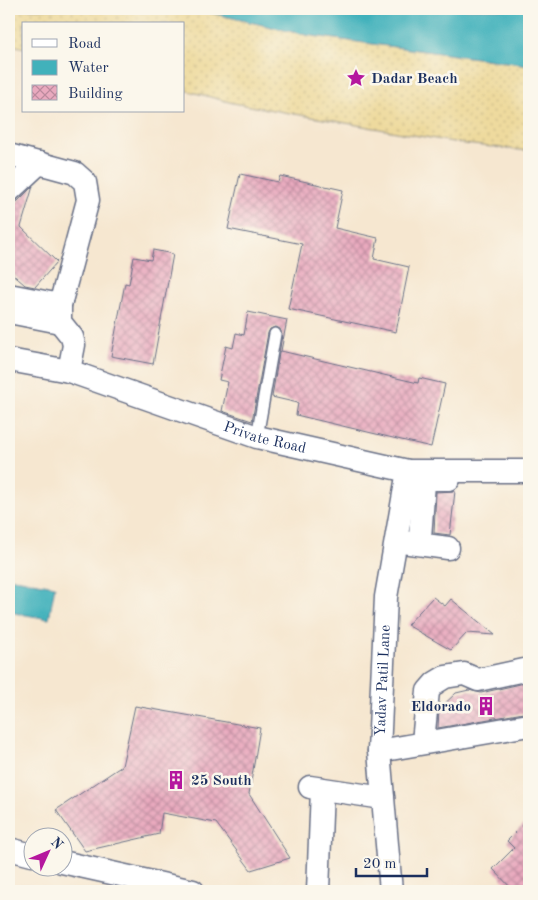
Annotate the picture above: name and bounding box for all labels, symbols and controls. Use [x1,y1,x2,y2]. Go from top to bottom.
legend [22,22,185,112]
text: Road [68,37,102,52]
text: Water [68,61,109,76]
place icon: Dadar Beach [345,67,367,89]
place label: Dadar Beach [371,72,458,87]
text: Building [68,87,123,102]
street label: Private Road [221,420,308,457]
street label: Yadav Patil Lane [374,625,394,737]
building icon: Eldorado [475,695,497,717]
place label: Eldorado [411,700,471,715]
building icon: 25 South [165,769,187,791]
place label: 25 South [191,774,252,789]
north arrow [22,828,72,878]
text: N [48,835,66,853]
scale bar [356,845,427,877]
text: 20 m [363,857,397,872]

